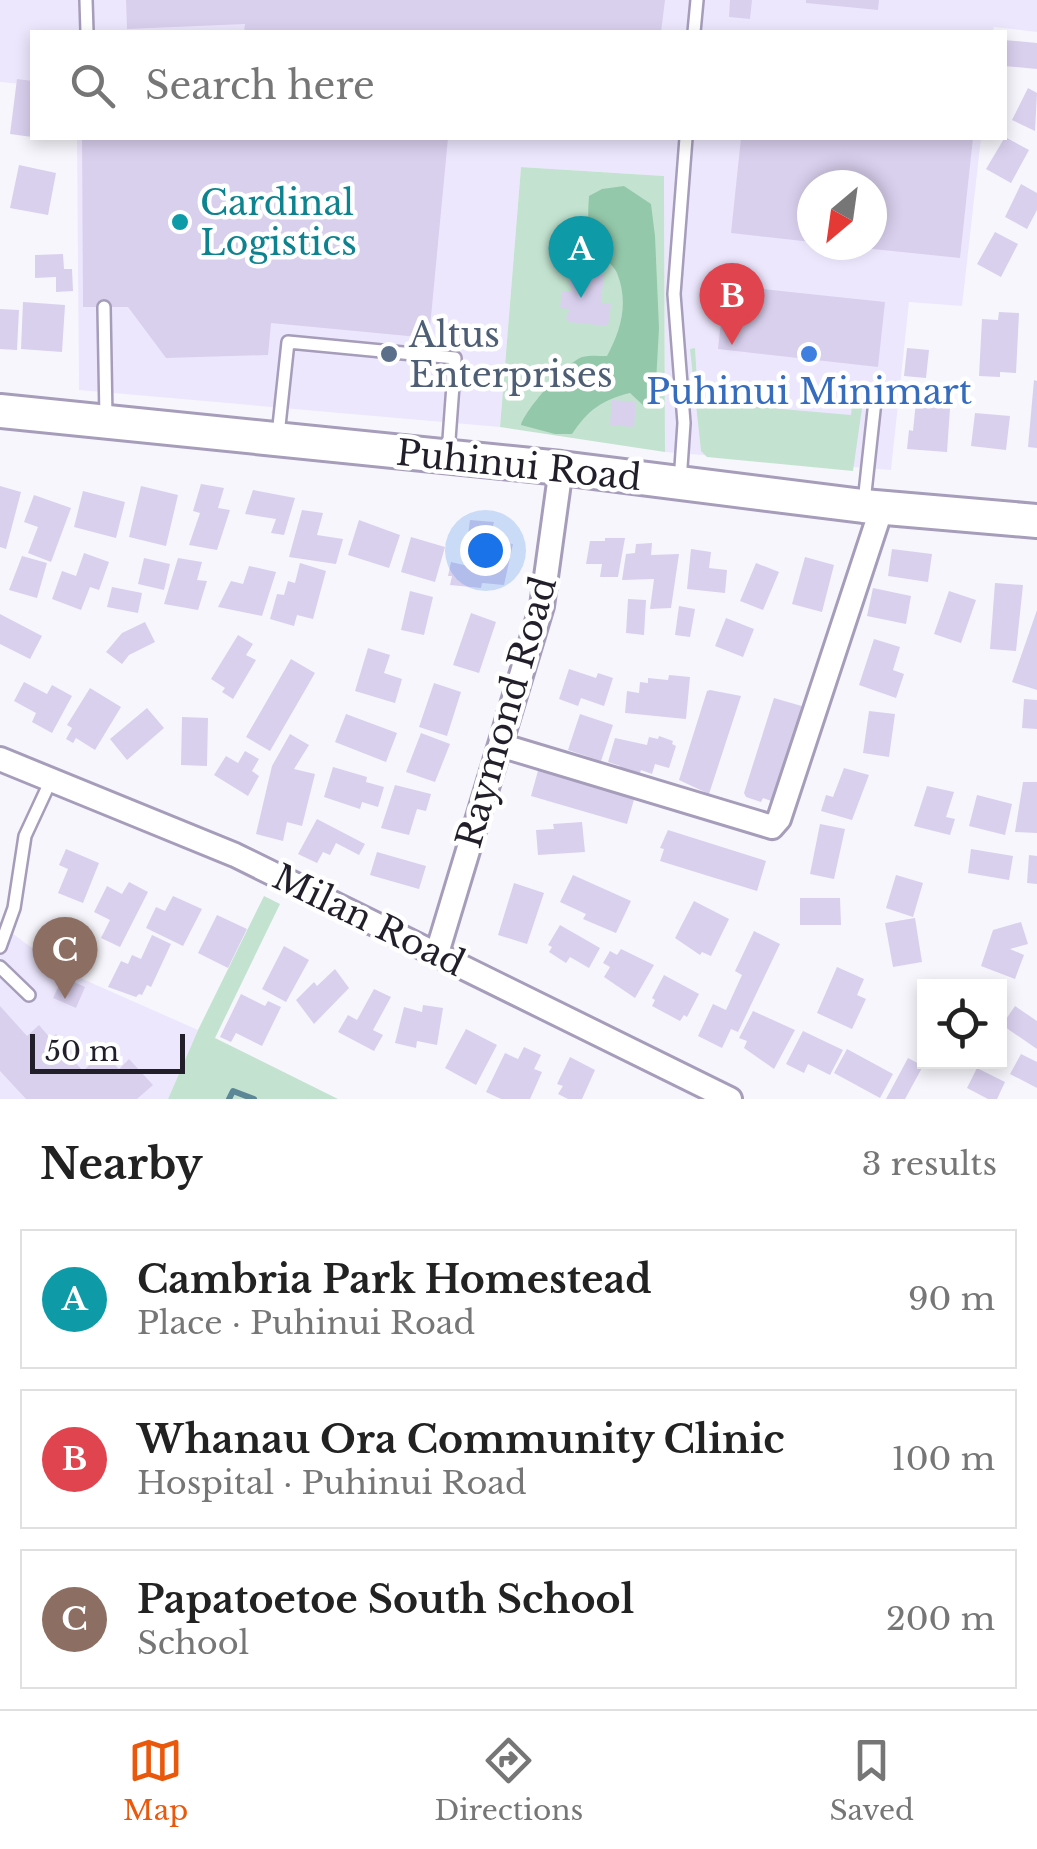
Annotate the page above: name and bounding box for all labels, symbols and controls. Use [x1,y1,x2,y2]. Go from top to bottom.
search box [30,30,1007,140]
icon: search [65,58,120,113]
text: Search here [145,62,375,109]
north arrow [797,170,887,260]
place label: Cardinal Logistics [200,181,357,264]
marker: Cardinal Logistics [169,211,191,233]
pin: A [548,216,614,298]
pin: B [700,262,764,345]
place label: Altus Enterprises [408,313,613,396]
marker: Altus Enterprises [378,343,400,365]
marker: Puhinui Minimart [798,343,820,365]
place label: Puhinui Minimart [646,370,972,413]
street label: Puhinui Road [394,431,644,499]
your location [460,525,511,576]
street label: Raymond Road [447,572,565,852]
street label: Milan Road [266,855,472,985]
pin: C [32,916,98,999]
map controls [917,979,1007,1069]
button: locate [917,979,1007,1069]
scale bar [30,1029,185,1074]
text: 50 m [45,1034,119,1069]
text: Nearby [40,1138,203,1190]
text: 3 results [862,1144,997,1184]
text: Cambria Park Homestead [137,1256,652,1303]
text: A [62,1279,87,1319]
text: 90 m [908,1279,995,1319]
text: Place · Puhinui Road [137,1303,475,1343]
text: Whanau Ora Community Clinic [137,1416,785,1463]
text: B [62,1439,87,1479]
text: 100 m [892,1439,995,1479]
text: Hospital · Puhinui Road [137,1463,527,1503]
text: Papatoetoe South School [137,1576,634,1623]
text: C [61,1599,88,1639]
text: 200 m [886,1599,995,1639]
text: School [137,1623,249,1663]
tab: Map [123,1733,188,1828]
tab: Directions [434,1733,583,1828]
tab: Saved [829,1733,914,1828]

